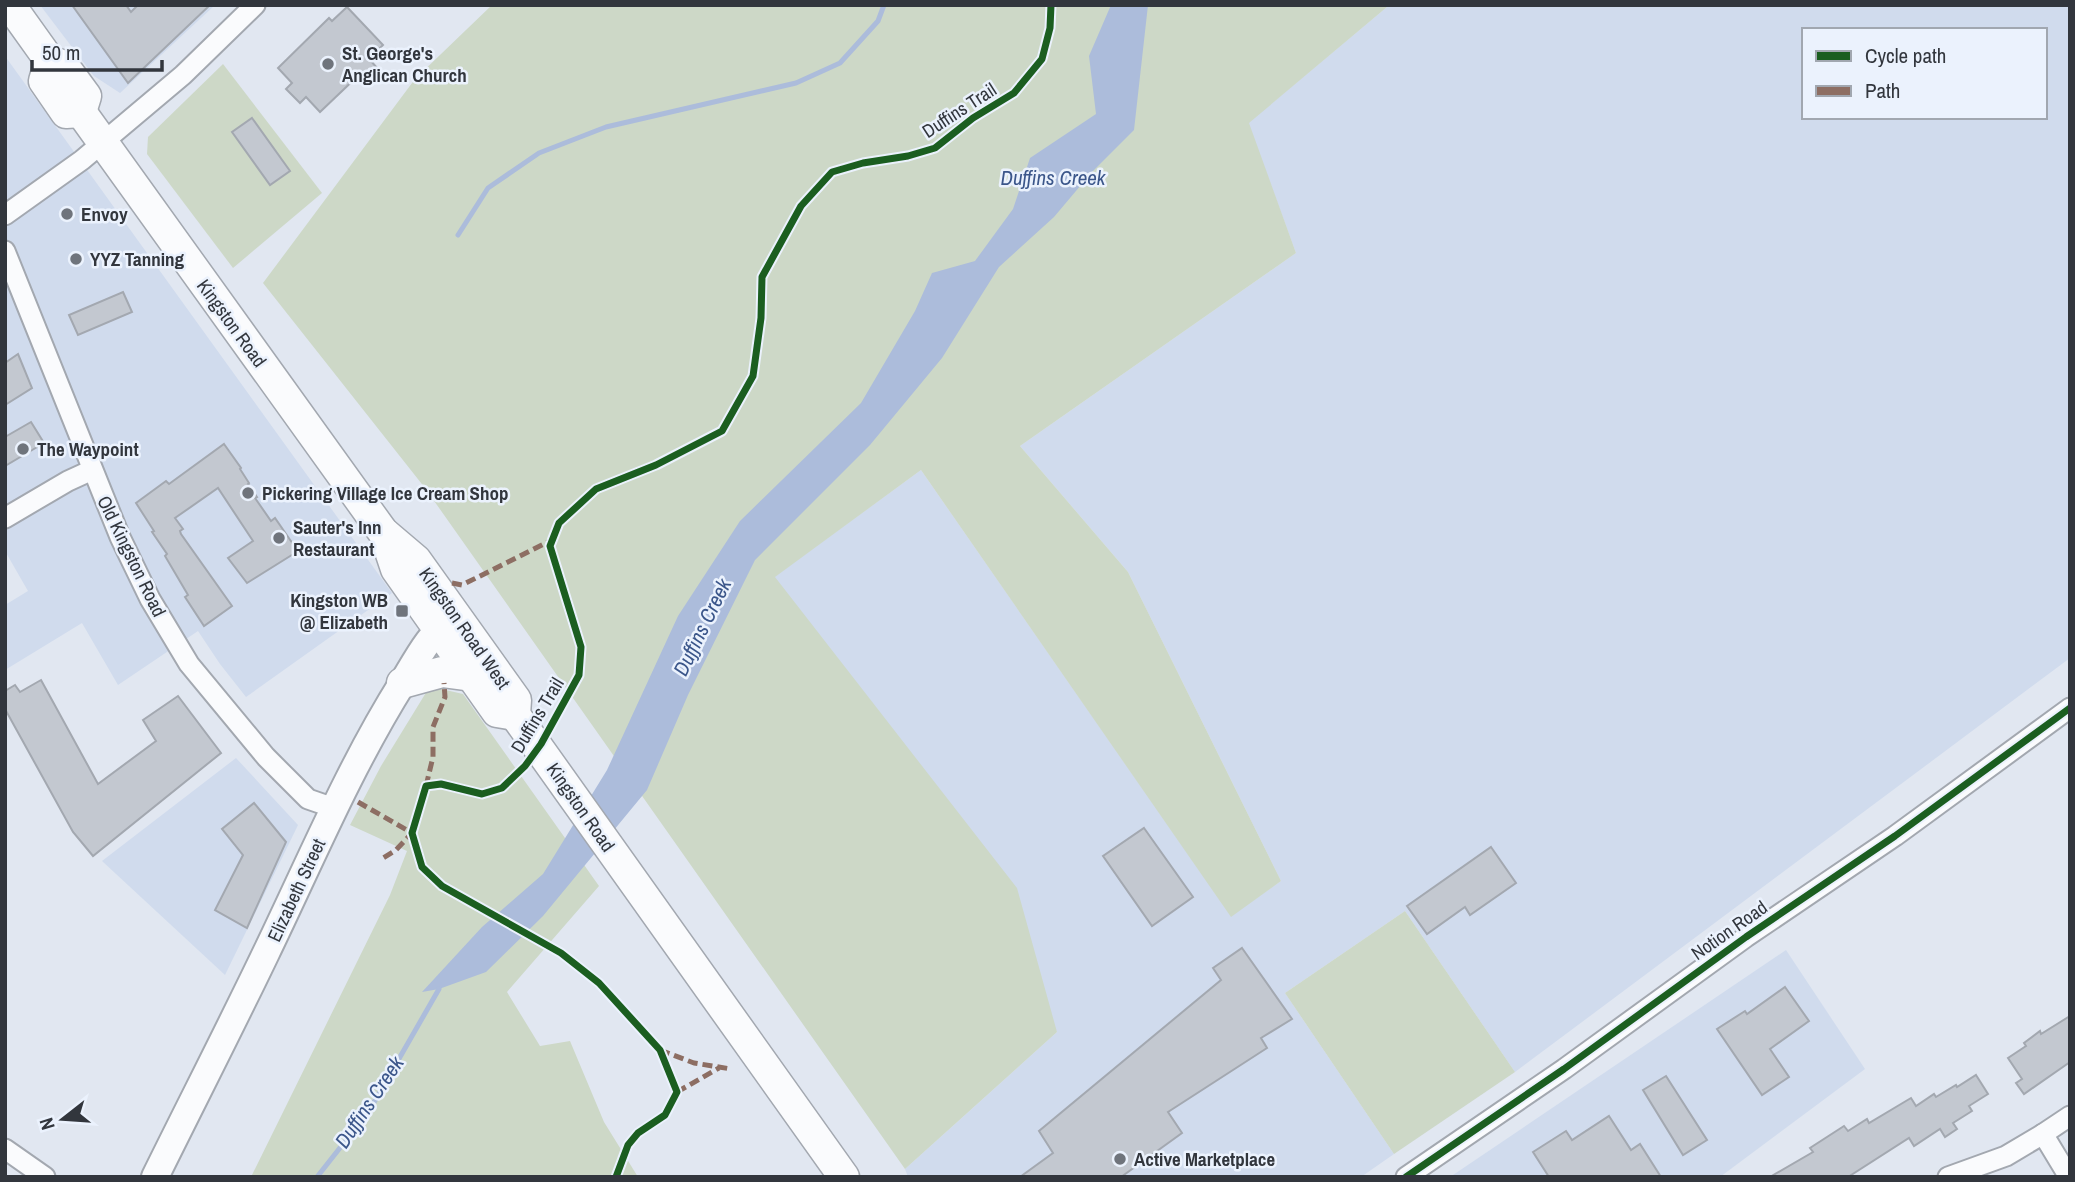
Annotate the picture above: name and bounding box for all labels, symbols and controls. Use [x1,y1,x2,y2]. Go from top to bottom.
scale bar [32,28,161,72]
legend [1802,28,2047,119]
text: 50 m [42,38,80,67]
place label: St. George's Anglican Church [342,40,467,88]
text: Cycle path [1865,41,1946,70]
marker: St. George's Anglican Church [320,56,336,72]
street label: Duffins Trail [917,76,1001,144]
text: Path [1865,76,1900,105]
water label: Duffins Creek [1001,163,1107,192]
place label: Envoy [81,201,128,227]
marker: Envoy [59,206,75,222]
place label: YYZ Tanning [90,246,185,272]
marker: YYZ Tanning [68,251,84,267]
street label: Kingston Road [191,274,273,372]
place label: The Waypoint [37,436,139,462]
marker: The Waypoint [15,441,31,457]
place label: Pickering Village Ice Cream Shop [262,480,509,506]
marker: Pickering Village Ice Cream Shop [240,485,256,501]
street label: Old Kingston Road [91,491,173,621]
place label: Sauter's Inn Restaurant [293,514,382,562]
marker: Sauter's Inn Restaurant [271,530,287,546]
street label: Kingston Road West [413,562,517,694]
water label: Duffins Creek [666,572,739,681]
place label: Kingston WB @ Elizabeth [290,587,388,635]
marker: Kingston WB @ Elizabeth [394,603,410,619]
street label: Duffins Trail [504,672,570,758]
street label: Kingston Road [541,757,621,857]
street label: Elizabeth Street [261,834,331,946]
street label: Notion Road [1686,894,1772,966]
water label: Duffins Creek [328,1049,411,1154]
north arrow [28,1084,98,1154]
text: N [33,1115,61,1133]
place label: Active Marketplace [1134,1146,1275,1172]
marker: Active Marketplace [1112,1151,1128,1167]

